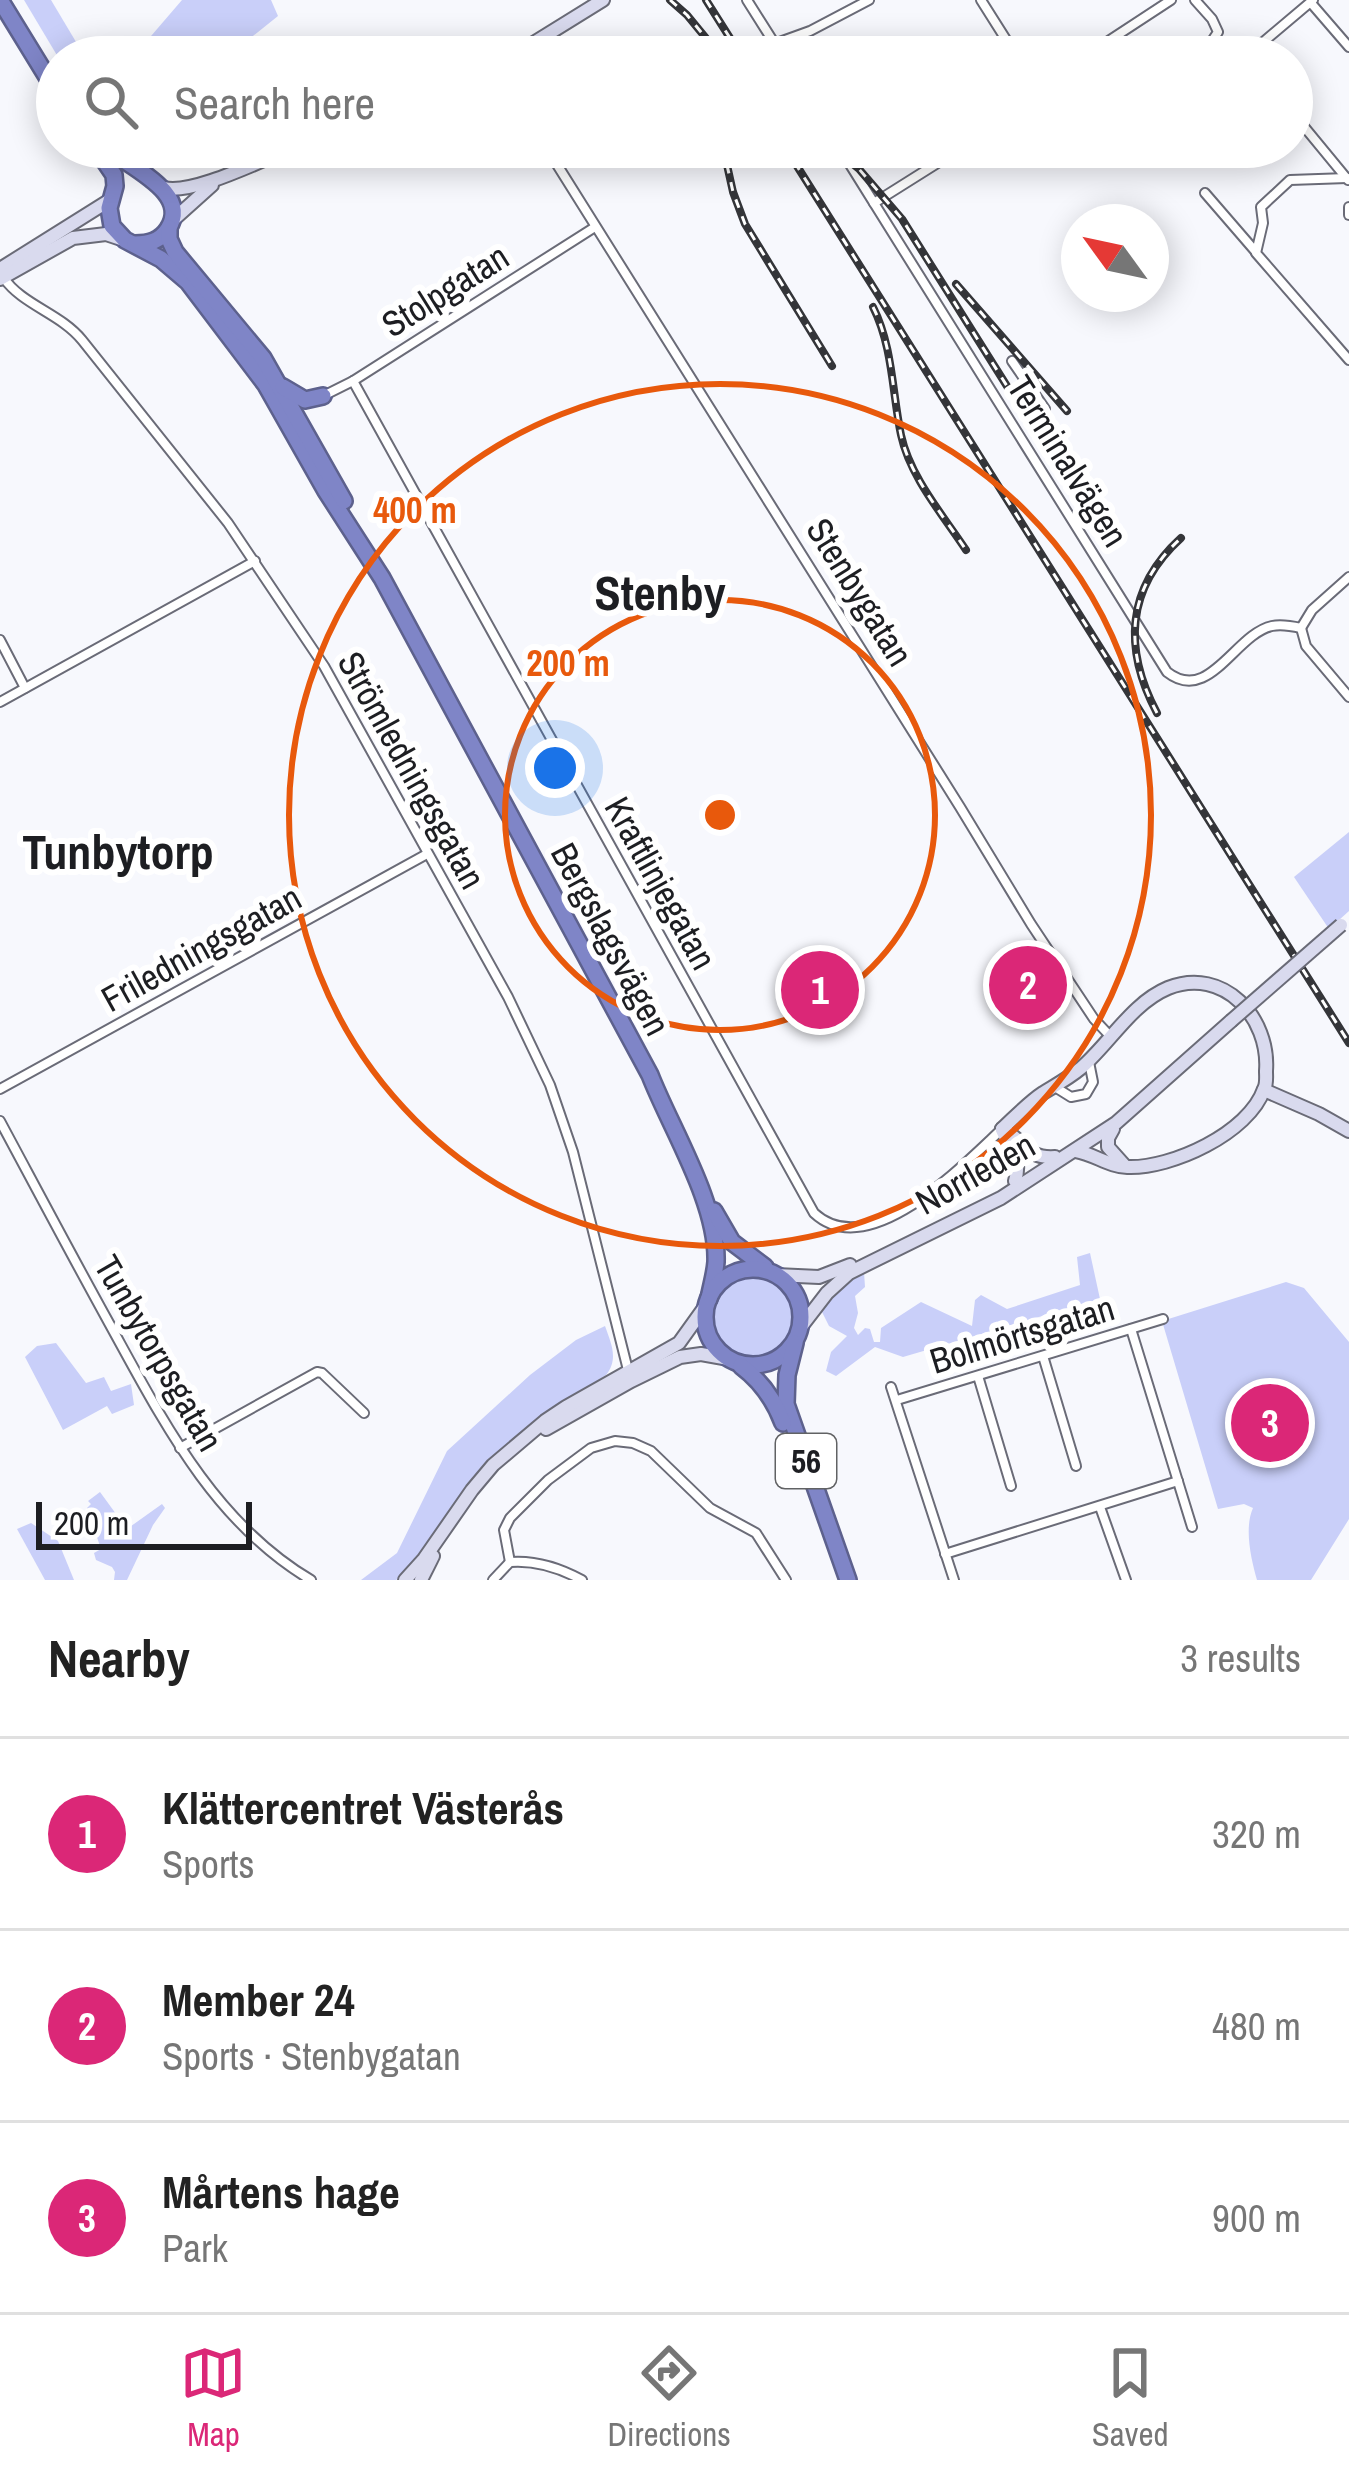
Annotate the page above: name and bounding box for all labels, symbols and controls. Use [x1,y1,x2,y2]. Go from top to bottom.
search box [36,36,1313,168]
icon: search [78,69,144,135]
text: Search here [174,72,375,133]
north arrow [1061,204,1169,312]
street label: Stolpgatan [372,232,518,348]
street label: Terminalvägen [996,366,1140,556]
text: 400 m [373,486,457,534]
street label: Stenbygatan [796,509,924,675]
district label: Stenby [594,560,726,625]
text: 200 m [526,639,610,687]
street label: Strömledningsgatan [327,643,497,897]
your location [525,738,585,798]
street label: Kraftlinjegatan [594,788,728,978]
centre of rings [699,794,741,836]
district label: Tunbytorp [22,819,214,884]
street label: Bergslagsvägen [540,834,682,1044]
street label: Friledningsgatan [92,873,310,1023]
pin: 2 [989,940,1067,1030]
pin: 1 [781,945,859,1035]
street label: Norrleden [907,1121,1043,1225]
street label: Tunbytorpsgatan [83,1246,235,1460]
street label: Bolmörtsgatan [924,1283,1120,1385]
pin: 3 [1231,1378,1309,1468]
road number: 56 [776,1434,836,1488]
scale bar [36,1496,252,1549]
text: 200 m [54,1501,129,1545]
text: Nearby [48,1624,190,1693]
text: 3 results [1180,1632,1301,1684]
text: Klättercentret Västerås [162,1777,564,1838]
text: 1 [78,1808,96,1860]
text: 320 m [1212,1808,1301,1860]
text: Sports [162,1838,254,1890]
text: Member 24 [162,1969,355,2030]
text: 2 [78,2000,96,2052]
text: 480 m [1212,2000,1301,2052]
text: Sports · Stenbygatan [162,2030,461,2082]
text: Mårtens hage [162,2161,400,2222]
text: 3 [78,2192,96,2244]
text: 900 m [1212,2192,1301,2244]
text: Park [162,2222,228,2274]
tab: Map [180,2340,246,2456]
tab: Directions [607,2340,731,2456]
tab: Saved [1092,2340,1168,2456]

